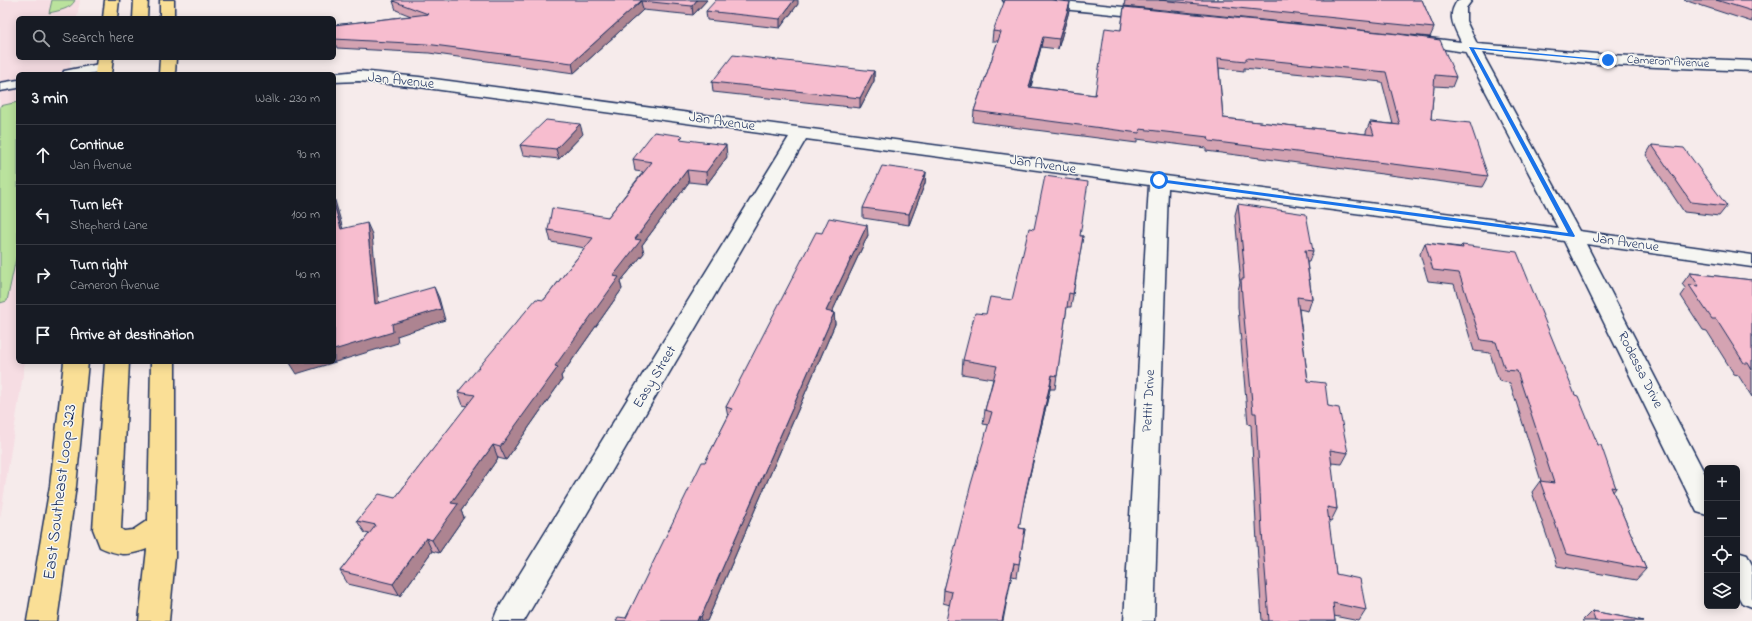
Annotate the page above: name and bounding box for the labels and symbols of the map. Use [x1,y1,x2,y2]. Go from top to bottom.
route end [1599,51,1617,69]
street label: Cameron Avenue [1626,51,1710,73]
street label: Jan Avenue [367,67,436,95]
street label: Jan Avenue [688,107,757,137]
street label: Jan Avenue [1009,150,1078,180]
route start [1150,171,1168,189]
street label: Jan Avenue [1592,228,1661,258]
street label: Rodessa Drive [1612,328,1669,413]
street label: Easy Street [628,341,683,413]
street label: Pettit Drive [1137,368,1161,433]
street label: East Southeast Loop 323 [37,403,83,581]

